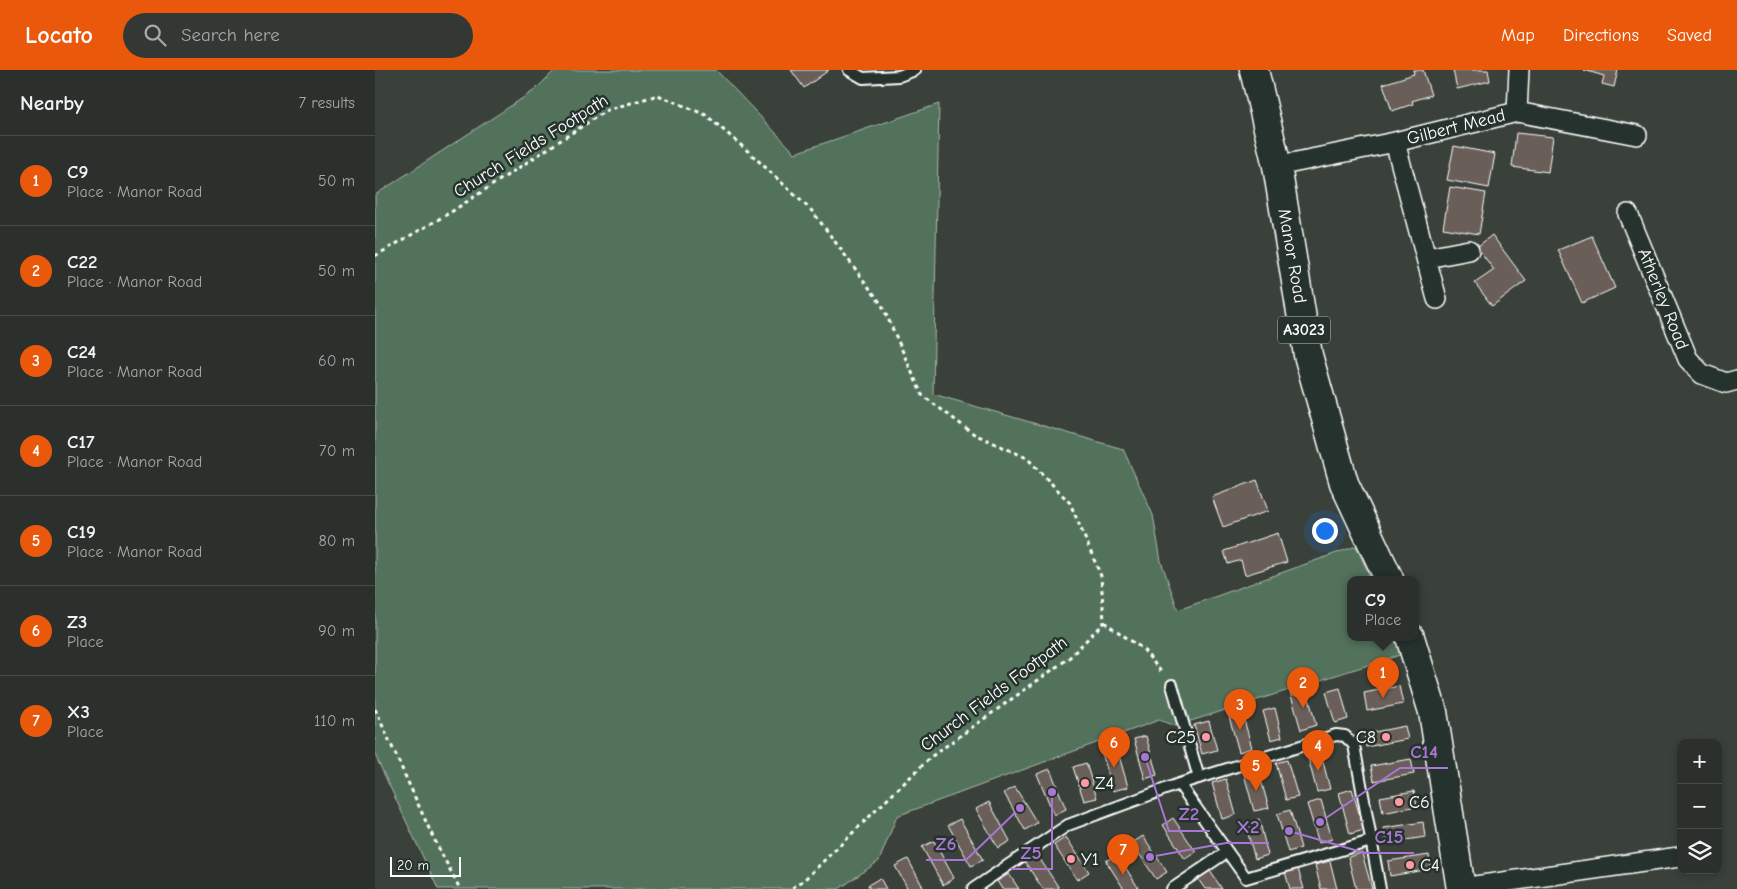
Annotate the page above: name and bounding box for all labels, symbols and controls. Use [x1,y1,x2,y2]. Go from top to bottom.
search box [123,13,473,58]
text: Locato [25,21,93,49]
icon: search [141,21,169,49]
text: Search here [181,24,280,46]
text: Map [1501,25,1535,46]
text: Directions [1563,25,1639,46]
text: Saved [1667,25,1712,46]
street label: Church Fields Footpath [450,90,612,202]
text: Nearby [20,91,84,115]
text: 7 results [298,94,355,112]
street label: Gilbert Mead [1405,105,1507,149]
text: C9 [67,161,88,183]
text: 1 [33,172,39,190]
text: 50 m [318,172,355,190]
text: Place · Manor Road [67,183,202,201]
street label: Manor Road [1273,207,1311,305]
street label: Atherley Road [1633,245,1693,353]
text: C22 [67,251,97,273]
text: 2 [32,262,40,280]
text: 50 m [318,262,355,280]
text: Place · Manor Road [67,273,202,291]
road number: A3023 [1278,316,1330,344]
text: C24 [67,341,96,363]
text: 3 [32,352,40,370]
text: 60 m [318,352,355,370]
text: Place · Manor Road [67,363,202,381]
text: C17 [67,431,94,453]
text: 4 [32,442,40,460]
text: 70 m [319,442,355,460]
text: Place · Manor Road [67,453,202,471]
your location [1312,518,1338,544]
text: C19 [67,521,96,543]
text: 5 [32,532,40,550]
text: 80 m [318,532,355,550]
text: Place · Manor Road [67,543,202,561]
popup [1347,576,1419,641]
text: C9 [1365,589,1386,611]
text: Z3 [67,611,87,633]
text: Place [1365,611,1401,629]
text: 6 [32,622,40,640]
text: 90 m [318,622,355,640]
street label: Church Fields Footpath [916,632,1072,756]
text: Place [67,633,103,651]
pin: 1 [1367,657,1399,698]
pin: 2 [1287,667,1319,708]
pin: 3 [1224,689,1256,730]
text: X3 [67,701,90,723]
text: 7 [32,712,40,730]
text: 110 m [314,712,355,730]
text: Place [67,723,103,741]
pin: 6 [1098,727,1130,768]
place label: C25 [1166,727,1196,748]
place label: C8 [1356,727,1376,748]
pin: 4 [1302,730,1334,771]
marker: C25 [1200,731,1212,743]
marker: C8 [1380,731,1392,743]
callout: C14 [1400,734,1448,768]
map controls [1677,739,1722,874]
button: + [1677,739,1722,784]
text: C14 [1410,741,1438,763]
pin: 5 [1240,750,1272,791]
place label: Z4 [1095,773,1114,794]
marker: Z4 [1079,777,1091,789]
button: − [1677,784,1722,829]
place label: C6 [1409,792,1430,813]
marker: C6 [1393,796,1405,808]
callout: Z2 [1169,797,1210,831]
text: Z2 [1179,803,1199,825]
callout: X2 [1226,809,1269,843]
text: X2 [1237,816,1259,838]
callout: C15 [1365,819,1414,853]
callout: Z6 [926,826,966,860]
text: C15 [1375,826,1403,848]
button: layers [1677,829,1722,874]
text: Z6 [936,833,956,855]
pin: 7 [1107,834,1139,875]
callout: Z5 [1011,835,1052,869]
text: Z5 [1020,842,1042,864]
place label: Y1 [1081,849,1099,870]
marker: Y1 [1065,853,1077,865]
scale bar [390,854,461,877]
place label: C4 [1420,855,1440,876]
text: 20 m [397,857,429,874]
marker: C4 [1404,859,1416,871]

